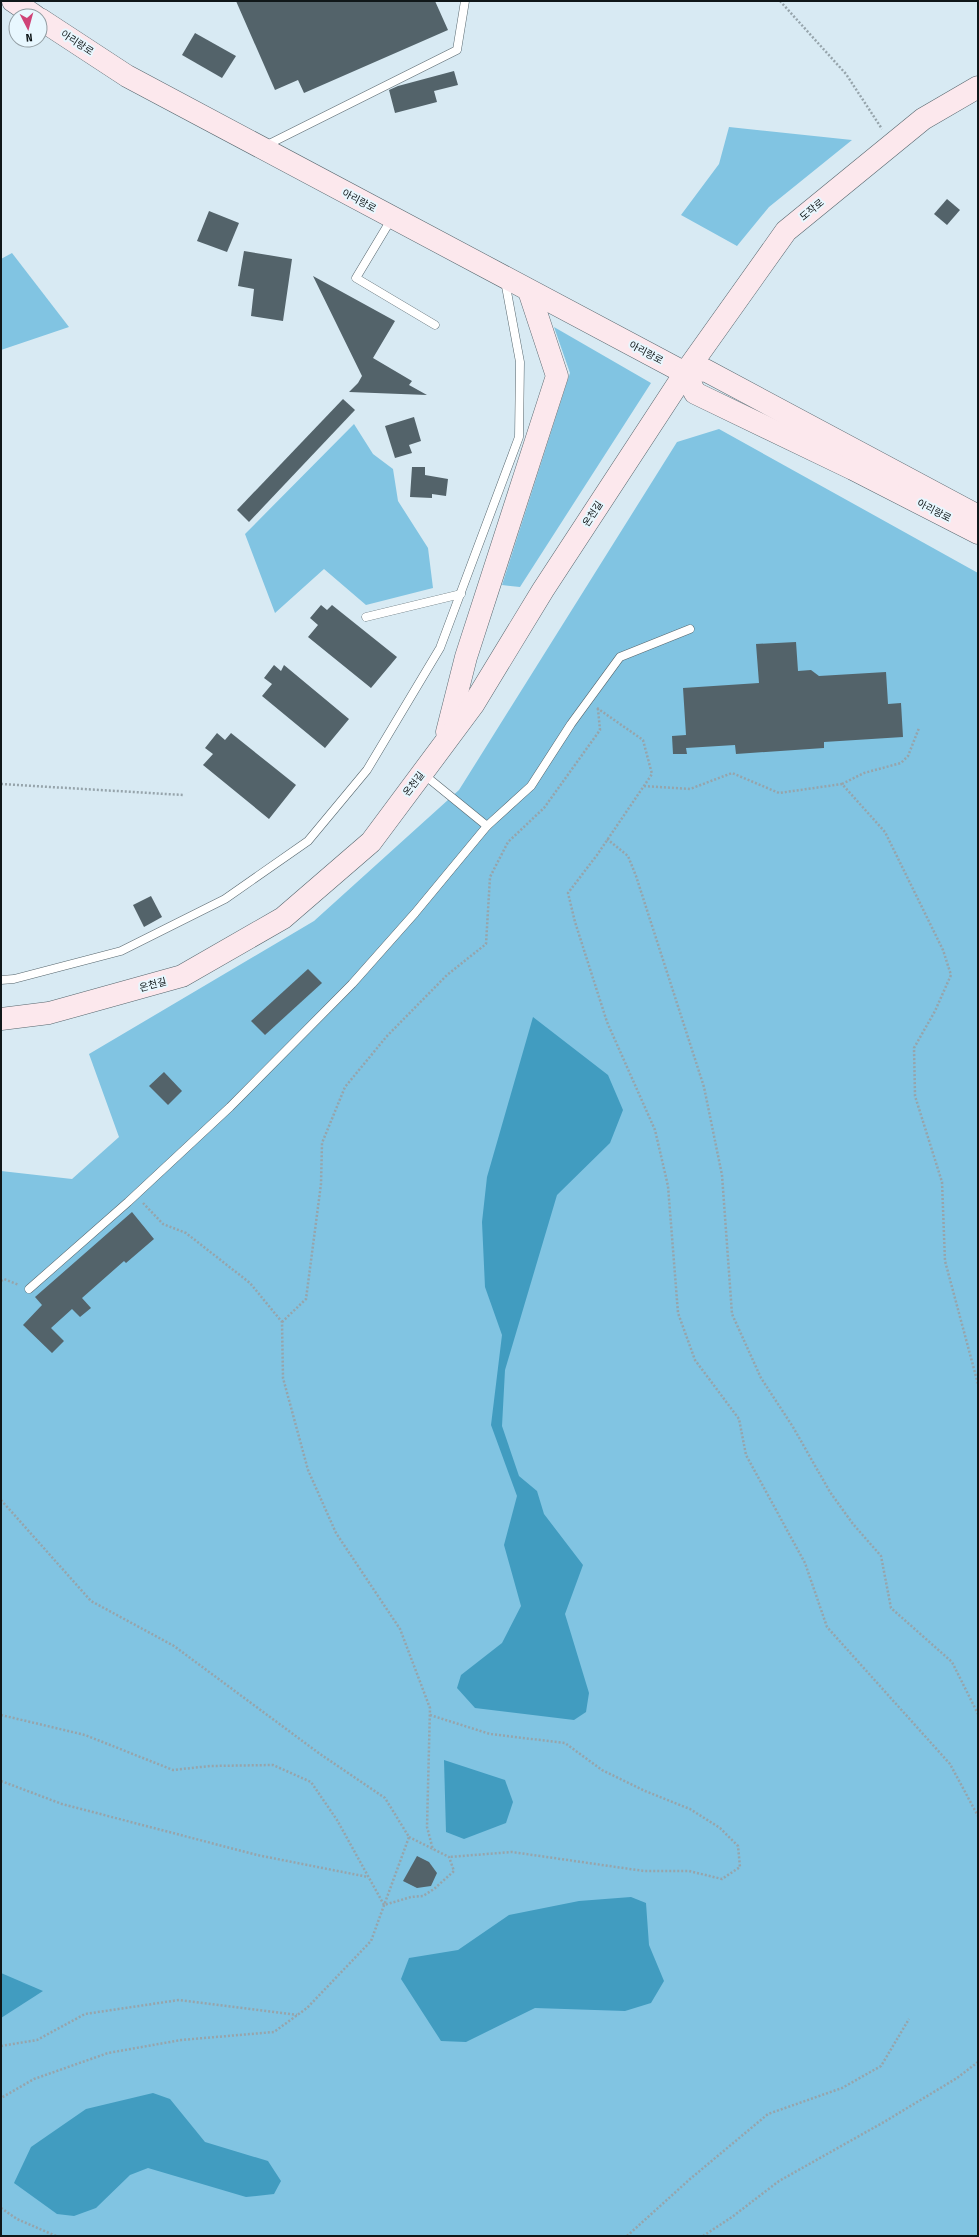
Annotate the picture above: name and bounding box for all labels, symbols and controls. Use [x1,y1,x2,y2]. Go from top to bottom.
north arrow [8,8,48,48]
street label: 아리랑로 [58,28,96,58]
text: N [25,31,33,44]
street label: 아리랑로 [340,187,378,215]
street label: 도작로 [797,197,827,223]
street label: 아리랑로 [627,339,665,367]
street label: 아리랑로 [915,497,953,525]
street label: 온천길 [580,499,606,529]
street label: 온천길 [401,769,427,799]
street label: 온천길 [138,976,168,994]

